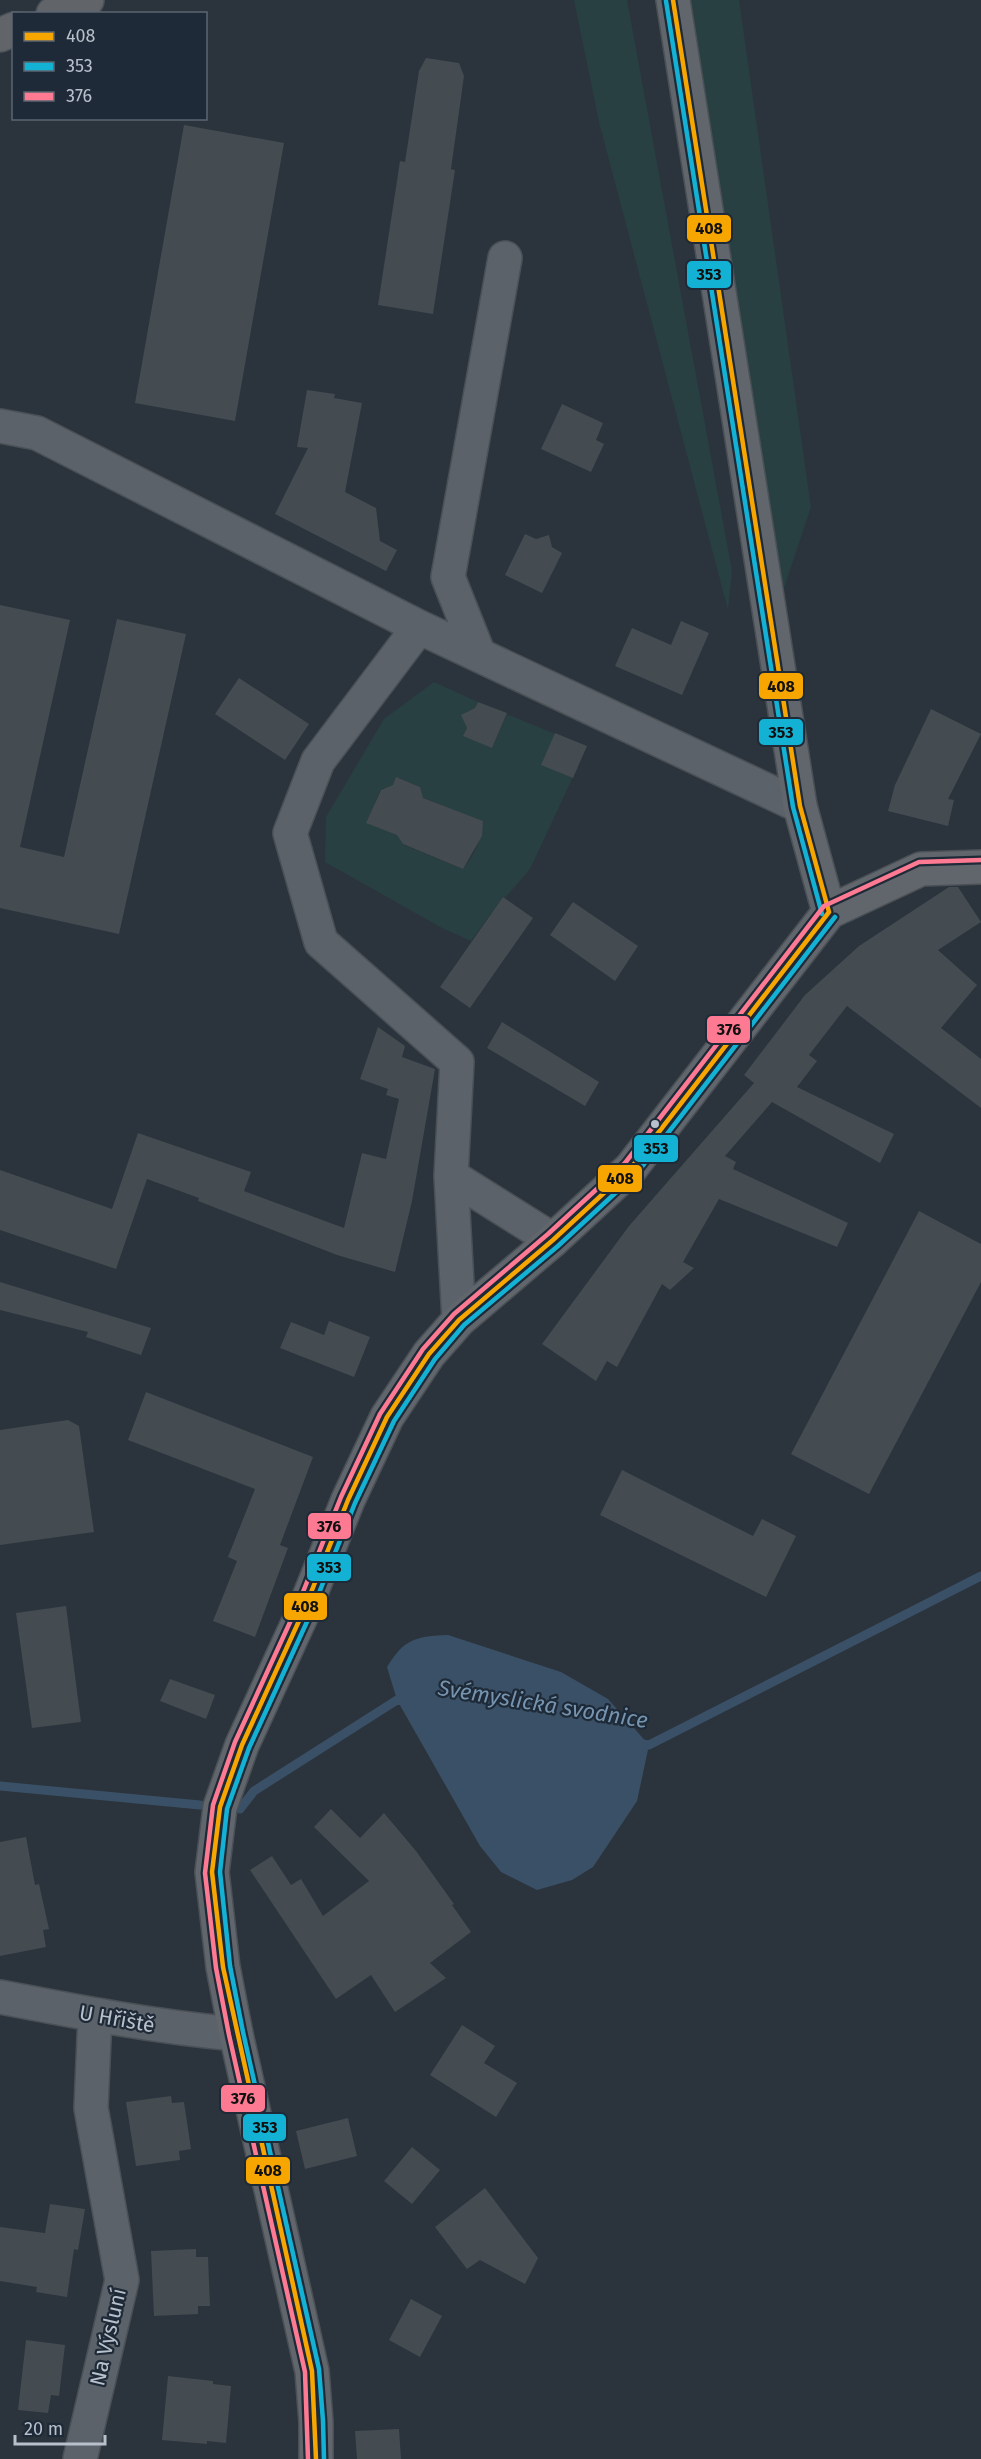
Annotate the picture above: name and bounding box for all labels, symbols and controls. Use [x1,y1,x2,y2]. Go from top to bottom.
legend [12,12,207,120]
text: 408 [66,25,96,47]
text: 353 [66,55,93,77]
text: 376 [66,85,92,107]
line badge: 408 [686,214,732,243]
text: 408 [695,219,723,238]
line badge: 353 [686,260,732,289]
text: 353 [695,265,722,284]
line badge: 408 [758,672,804,700]
text: 408 [767,677,795,696]
line badge: 353 [758,718,804,746]
text: 353 [767,723,794,742]
line badge: 376 [706,1015,751,1044]
text: 376 [716,1020,741,1039]
unlabelled marker [649,1118,661,1130]
line badge: 353 [633,1134,679,1163]
text: 353 [642,1139,669,1158]
line badge: 408 [597,1164,643,1193]
text: 408 [606,1169,634,1188]
line badge: 376 [307,1512,352,1540]
text: 376 [316,1517,341,1536]
line badge: 353 [306,1553,352,1582]
text: 353 [315,1558,342,1577]
line badge: 408 [283,1592,328,1621]
text: 408 [291,1597,319,1616]
water label: Svémyslická svodnice [435,1674,650,1734]
street label: U Hřiště [77,2000,157,2038]
line badge: 376 [220,2084,266,2113]
text: 376 [230,2089,255,2108]
line badge: 353 [242,2113,287,2142]
text: 353 [251,2118,278,2137]
line badge: 408 [245,2156,291,2185]
text: 408 [254,2161,282,2180]
street label: Na Výsluní [84,2286,132,2388]
scale bar [15,2408,105,2446]
text: 20 m [24,2418,63,2440]

